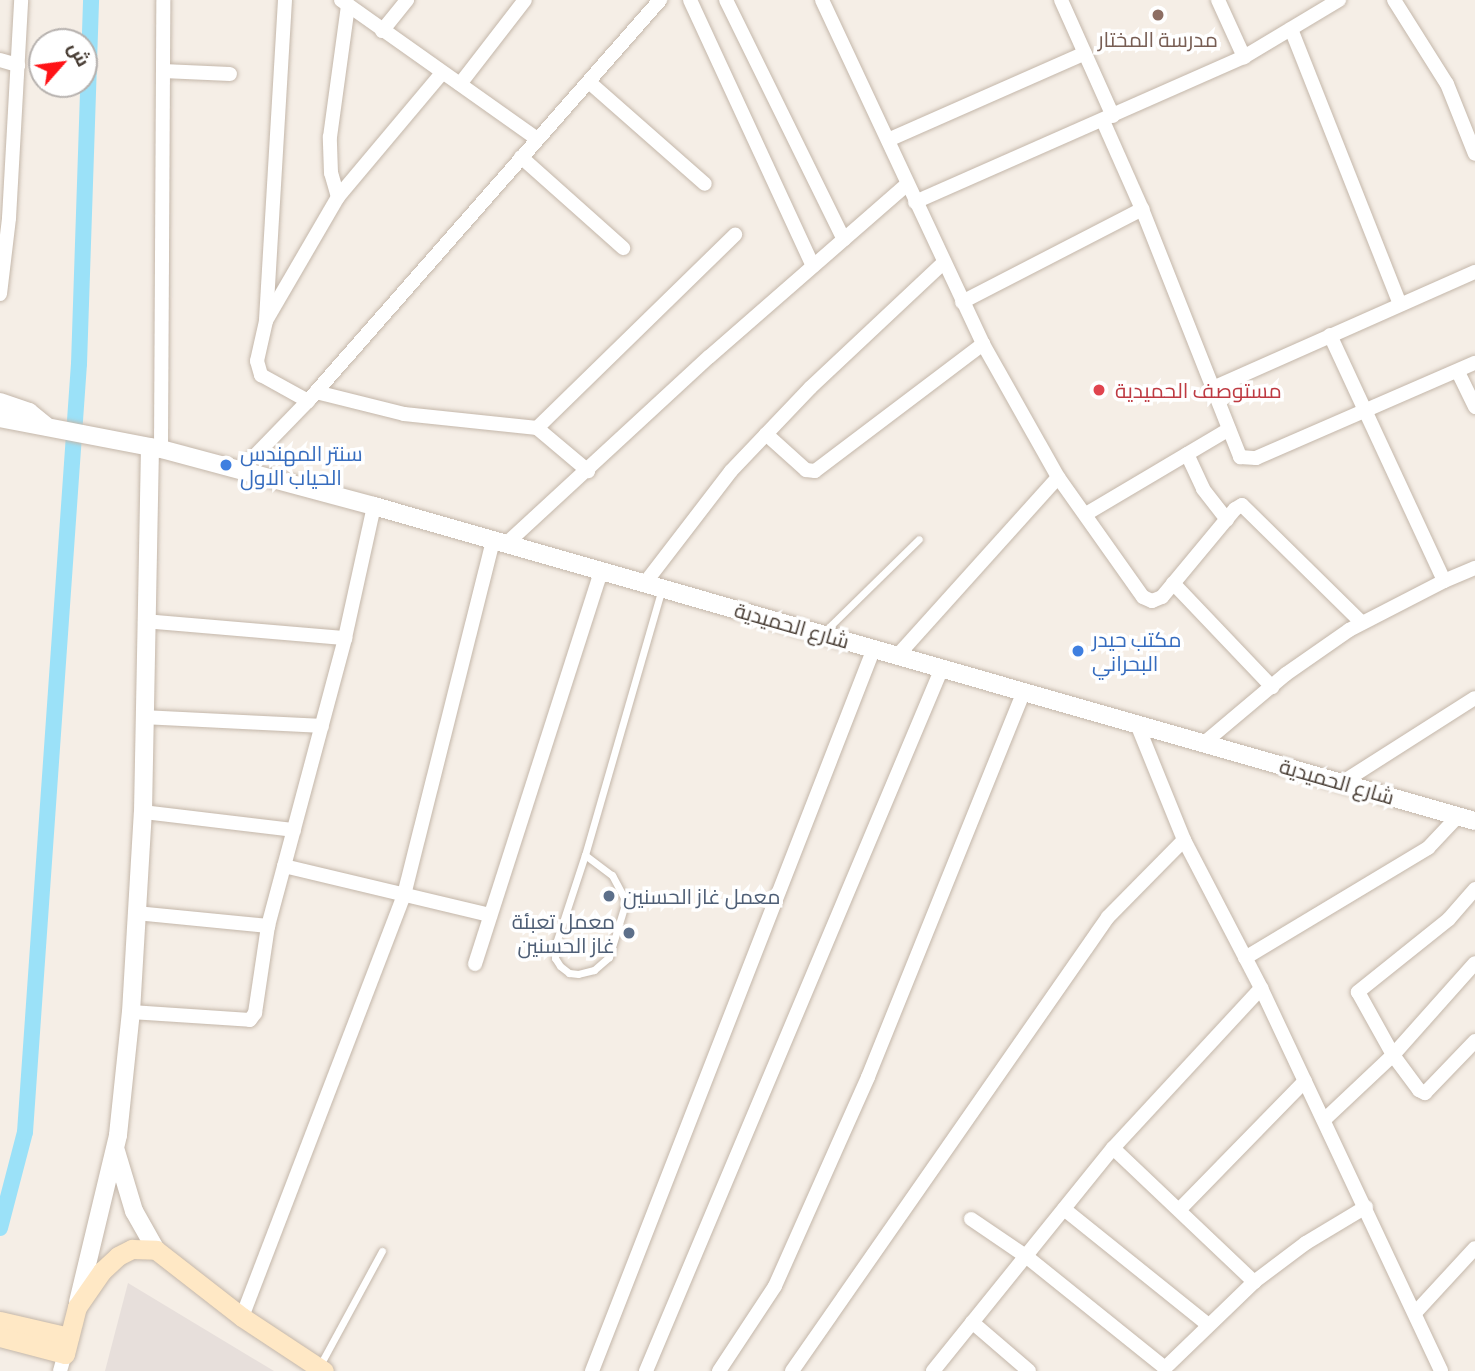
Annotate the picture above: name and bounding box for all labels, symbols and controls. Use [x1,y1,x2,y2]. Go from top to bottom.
marker: مدرسة المختار [1150,7,1166,23]
place label: مدرسة المختار [1098,26,1218,52]
north arrow [28,28,98,98]
text: ش [63,37,97,71]
place label: مستوصف الحميدية [1115,377,1282,403]
marker: مستوصف الحميدية [1089,380,1109,400]
place label: سنتر المهندس الحياب الاول [240,440,363,490]
marker: سنتر المهندس الحياب الاول [218,457,234,473]
street label: شارع الحميدية [732,597,852,653]
place label: مكتب حيدر البحراني [1092,626,1181,676]
marker: مكتب حيدر البحراني [1070,643,1086,659]
street label: شارع الحميدية [1277,753,1397,809]
place label: معمل غاز الحسنين [623,883,780,909]
marker: معمل غاز الحسنين [601,888,617,904]
place label: معمل تعبئة غاز الحسنين [512,908,615,958]
marker: معمل تعبئة غاز الحسنين [621,925,637,941]

